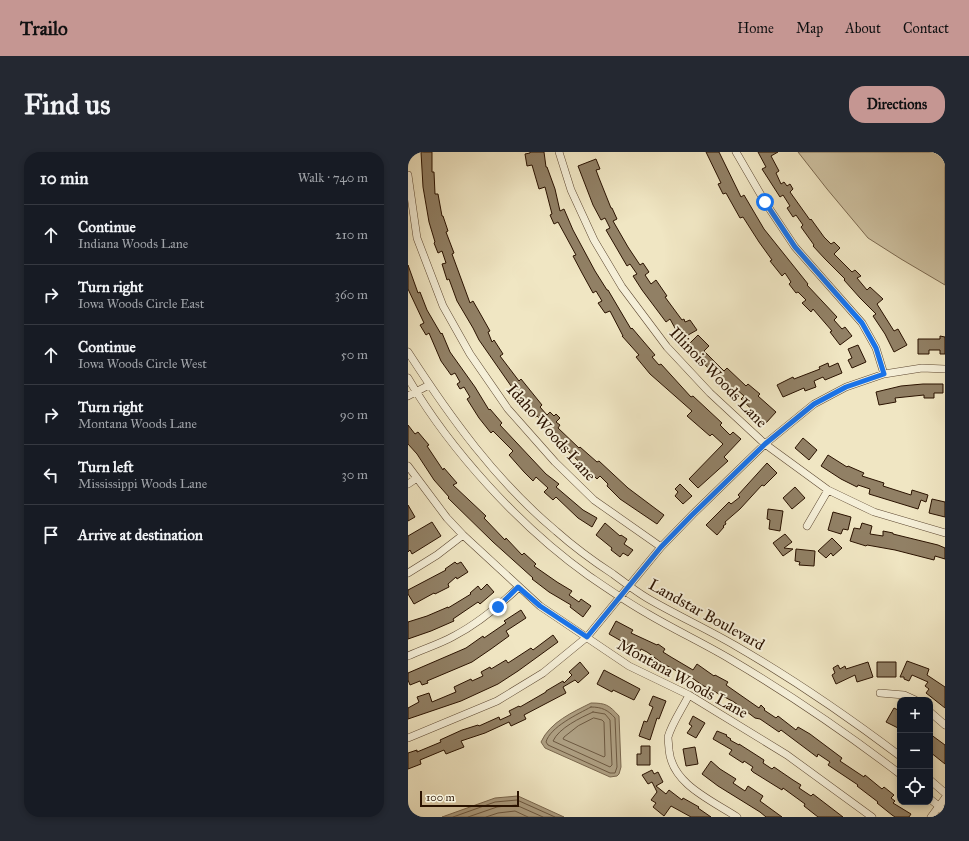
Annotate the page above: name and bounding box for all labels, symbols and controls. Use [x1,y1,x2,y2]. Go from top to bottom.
text: Trailo [20,17,68,40]
text: Home [737,20,774,37]
text: Map [796,20,823,37]
text: About [845,20,881,37]
text: Contact [903,20,949,37]
button: Directions [849,86,945,123]
text: Find us [24,87,110,122]
text: 10 min [40,168,88,189]
text: Walk · 740 m [298,170,368,186]
route start [756,193,774,211]
text: Continue [78,218,136,236]
icon: ahead [40,224,62,246]
text: 210 m [335,227,368,243]
text: Indiana Woods Lane [78,236,188,252]
text: Turn right [78,278,143,296]
icon: right [40,284,62,306]
text: 360 m [335,287,368,303]
text: Iowa Woods Circle East [78,296,204,312]
street label: Illinois Woods Lane [666,323,772,432]
text: Continue [78,338,136,356]
icon: ahead [40,344,62,366]
text: 50 m [341,347,368,363]
text: Iowa Woods Circle West [78,356,207,372]
street label: Idaho Woods Lane [503,380,600,485]
text: Turn right [78,398,143,416]
icon: right [40,404,62,426]
text: 90 m [340,407,368,423]
text: Montana Woods Lane [78,416,197,432]
text: Turn left [78,458,134,476]
icon: left [40,464,62,486]
text: 30 m [342,467,368,483]
text: Mississippi Woods Lane [78,476,207,492]
icon: arrive [40,524,62,546]
text: Arrive at destination [78,526,203,544]
street label: Landstar Boulevard [646,575,768,654]
route end [489,598,507,616]
street label: Montana Woods Lane [614,635,752,722]
map controls [897,697,933,805]
button: + [897,697,933,733]
button: − [897,733,933,769]
button: locate [897,769,933,805]
scale bar [420,789,519,808]
text: 100 m [426,791,455,804]

